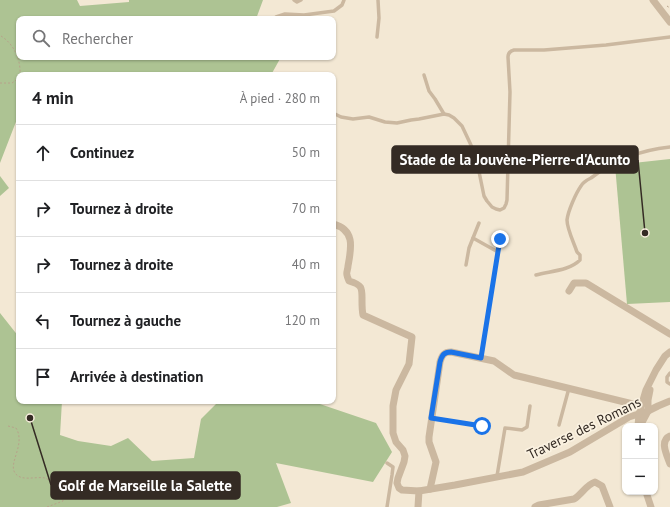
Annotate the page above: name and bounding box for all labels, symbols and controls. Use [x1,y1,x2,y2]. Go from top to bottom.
search box [16,16,336,60]
icon: search [30,27,52,49]
text: Rechercher [62,29,133,48]
text: 4 min [32,87,73,109]
text: À pied · 280 m [240,90,320,107]
icon: ahead [32,142,54,164]
text: Continuez [70,143,134,162]
text: 50 m [292,144,320,161]
callout: Stade de la Jouvène-Pierre-d'Acunto [392,146,638,173]
text: Stade de la Jouvène-Pierre-d'Acunto [400,150,630,169]
icon: right [32,198,54,220]
text: Tournez à droite [70,199,173,218]
text: 70 m [292,200,320,217]
route end [491,230,509,248]
icon: right [32,254,54,276]
text: Tournez à droite [70,255,173,274]
text: 40 m [292,256,320,273]
icon: left [32,310,54,332]
text: Tournez à gauche [70,311,181,330]
text: 120 m [285,312,320,329]
icon: arrive [32,366,54,388]
text: Arrivée à destination [70,367,203,386]
street label: Traverse des Romans [524,393,644,463]
route start [473,417,491,435]
map controls [622,423,658,495]
button: + [622,423,658,459]
button: − [622,459,658,495]
callout: Golf de Marseille la Salette [51,472,240,499]
text: Golf de Marseille la Salette [58,476,232,495]

